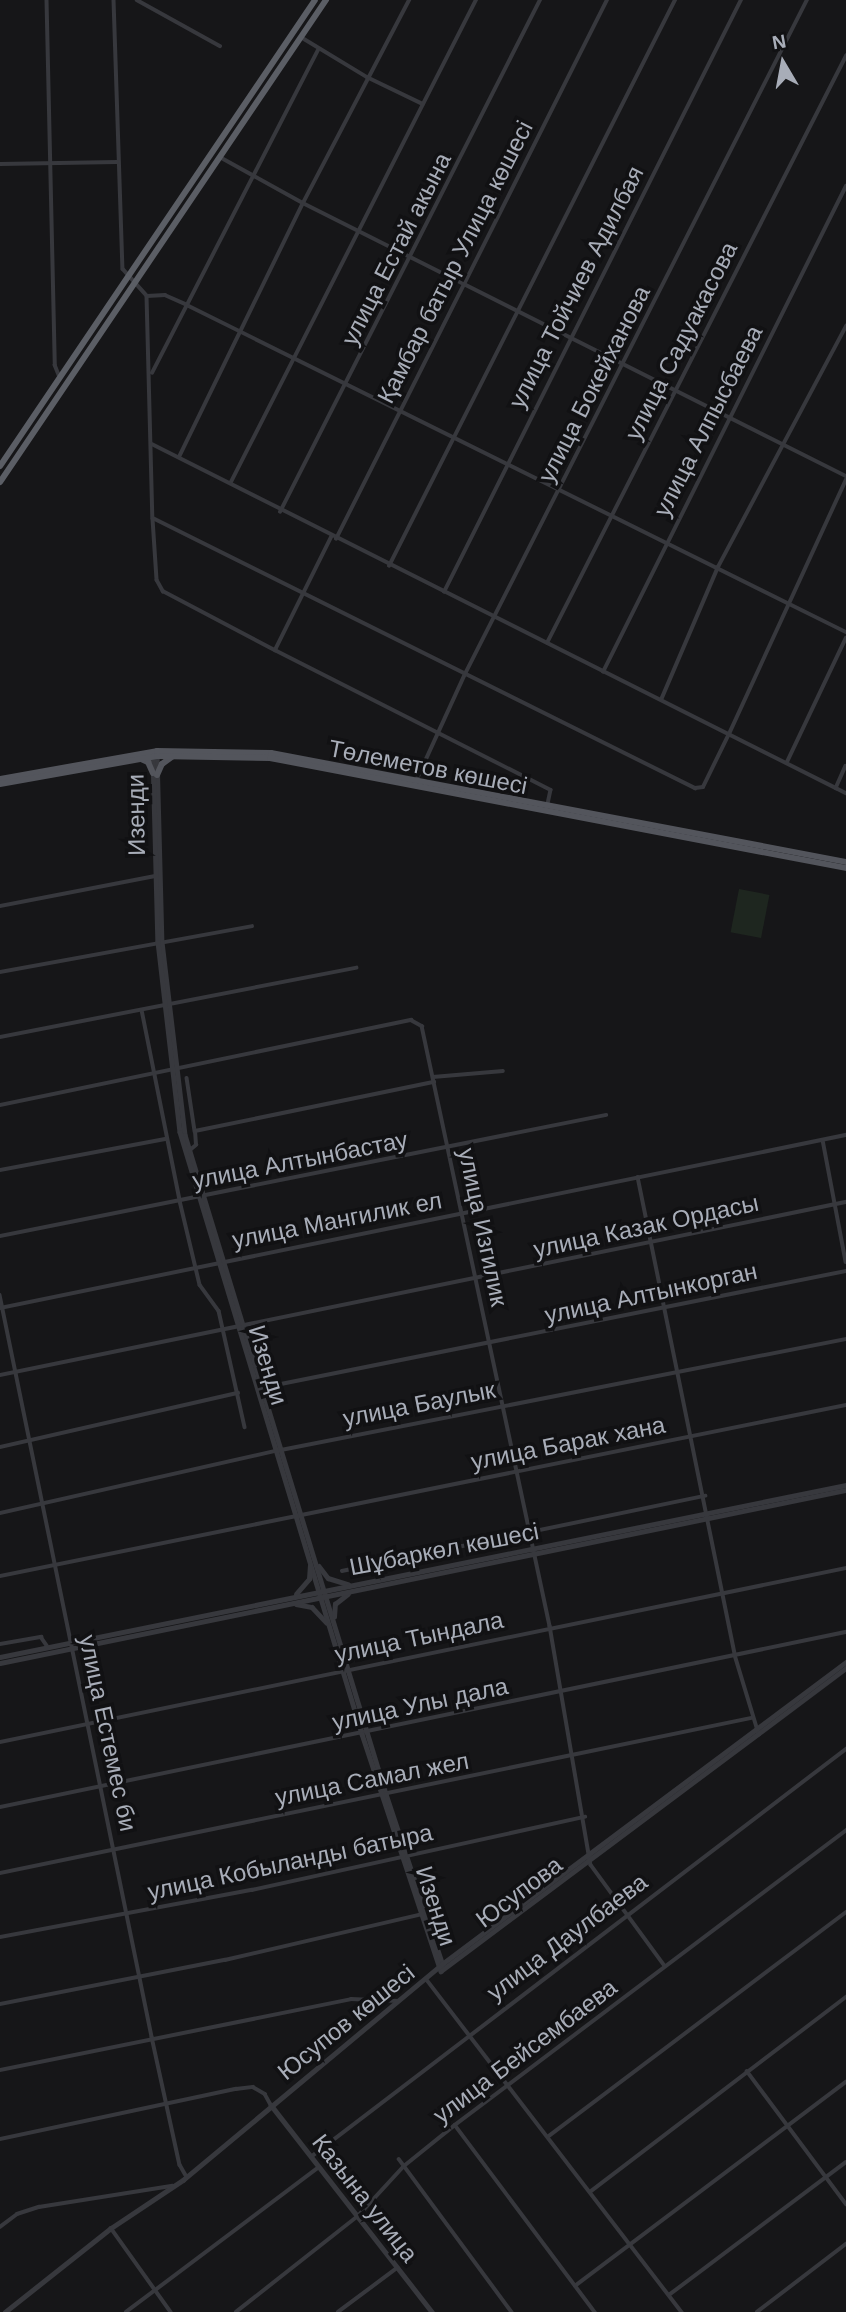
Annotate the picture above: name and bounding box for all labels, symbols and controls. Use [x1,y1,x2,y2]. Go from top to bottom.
north arrow [748,28,818,98]
text: N [771,30,788,53]
street label: Қамбар батыр Улица көшесі [371,116,539,408]
street label: улица Естай акына [335,148,457,350]
street label: улица Тойчиев Адилбая [502,161,650,413]
street label: улица Садуакасова [619,237,743,445]
street label: улица Бокейханова [532,281,656,487]
street label: улица Алпысбаева [647,321,769,521]
street label: Төлеметов көшесі [326,734,530,800]
street label: Изенди [121,774,151,856]
street label: улица Алтынбастау [190,1125,410,1195]
street label: улица Изгилик [452,1145,514,1309]
street label: улица Мангилик ел [230,1186,444,1254]
street label: улица Казак Ордасы [531,1188,761,1264]
street label: улица Алтынкорган [542,1256,760,1330]
street label: Изенди [242,1322,294,1408]
street label: улица Баулык [340,1375,498,1433]
street label: улица Барак хана [468,1410,668,1476]
street label: Шұбаркөл көшесі [347,1517,541,1581]
street label: улица Тындала [332,1605,506,1669]
street label: улица Естемес би [73,1632,143,1834]
street label: улица Улы дала [330,1671,510,1737]
street label: улица Самал жел [273,1746,471,1812]
street label: улица Кобыланды батыра [145,1818,435,1906]
street label: Юсупова [470,1850,568,1934]
street label: Изенди [410,1863,462,1949]
street label: улица Даулбаева [481,1867,653,2007]
street label: Юсупов көшесі [272,1958,420,2086]
street label: улица Бейсембаева [428,1973,622,2129]
street label: Казына улица [306,2128,424,2268]

